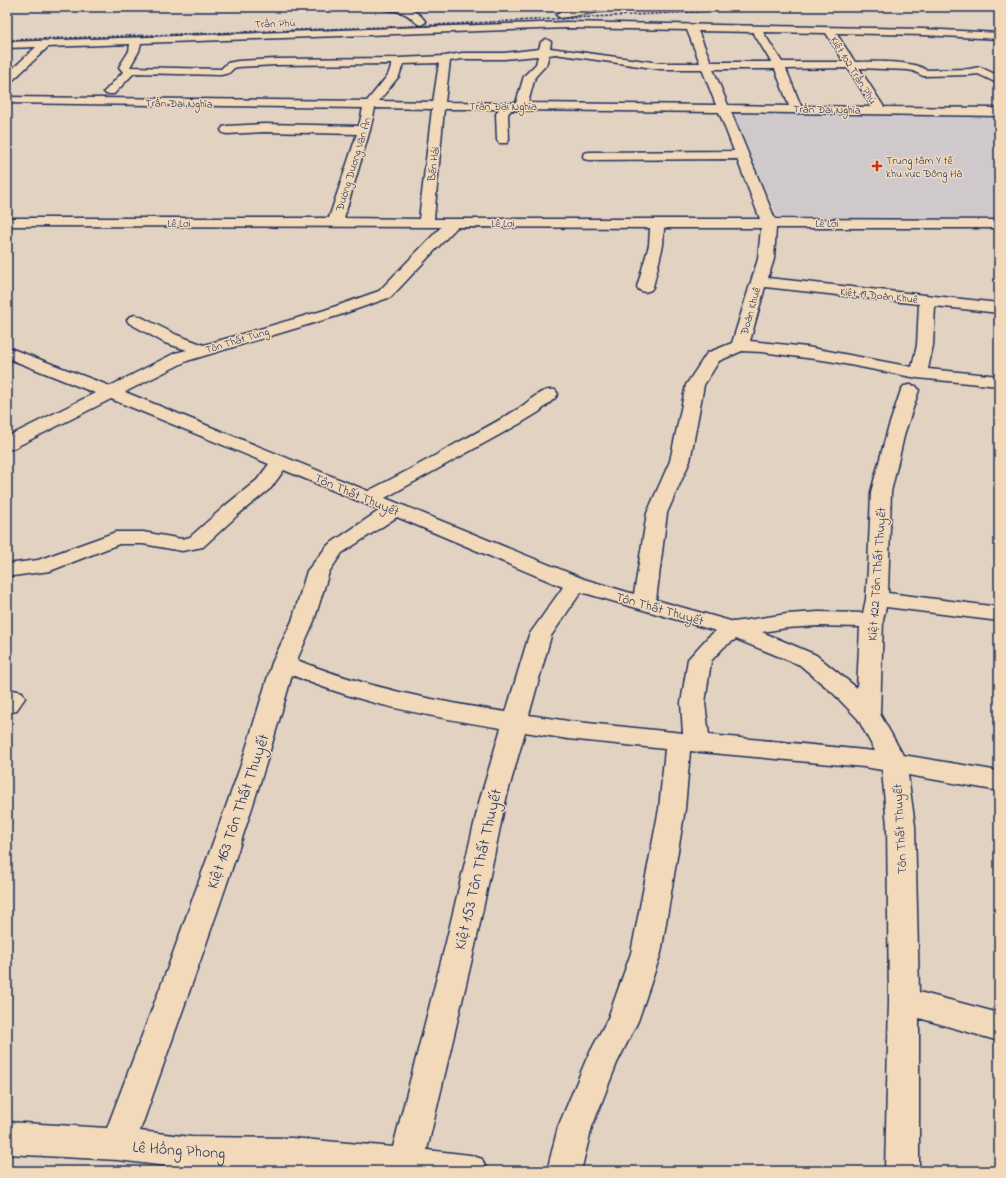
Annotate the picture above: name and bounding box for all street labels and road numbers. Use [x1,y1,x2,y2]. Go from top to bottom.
street label: Trần Phú [254,15,296,33]
street label: Kiệt 102 Trần Phú [826,34,880,107]
street label: Trần Đại Nghĩa [145,95,213,114]
street label: Trần Đại Nghĩa [469,99,537,116]
street label: Trần Đại Nghĩa [793,101,861,120]
street label: Đường Dương Văn An [332,115,377,214]
street label: Bến Hải [424,146,444,183]
street label: Lê Lợi [167,216,191,232]
street label: Lê Lợi [491,216,515,232]
street label: Lê Lợi [815,216,839,232]
street label: Kiệt 19 Đoàn Khuê [839,284,919,308]
street label: Đoàn Khuê [736,285,765,338]
street label: Tôn Thất Tùng [203,324,271,359]
street label: Tôn Thất Thuyết [311,469,402,523]
street label: Kiệt 122 Tôn Thất Thuyết [863,506,893,642]
street label: Tôn Thất Thuyết [613,588,706,632]
street label: Kiệt 163 Tôn Thất Thuyết [201,730,277,892]
street label: Tôn Thất Thuyết [889,783,913,875]
street label: Kiệt 153 Tôn Thất Thuyết [449,786,509,952]
street label: Lê Hồng Phong [132,1136,226,1166]

